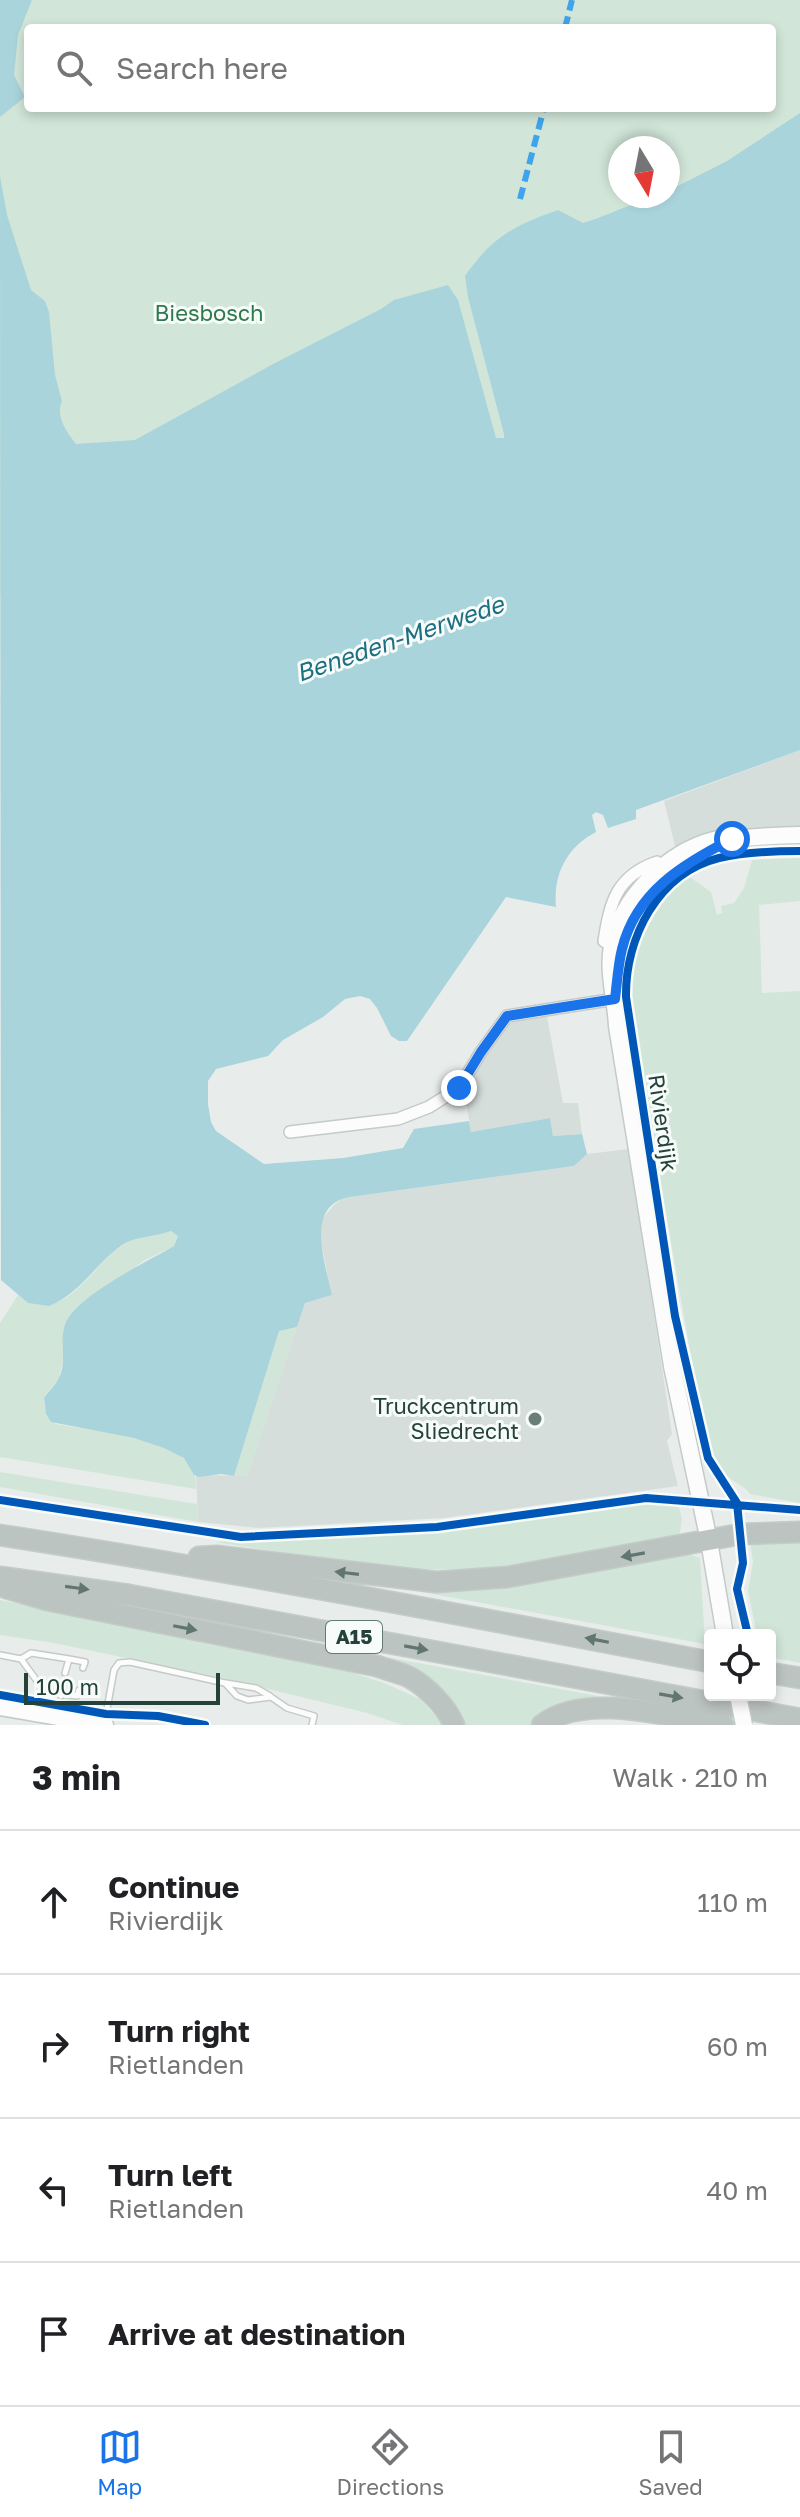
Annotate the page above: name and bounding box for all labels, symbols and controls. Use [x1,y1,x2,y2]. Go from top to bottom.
search box [24,24,776,112]
icon: search [52,46,96,90]
text: Search here [116,50,288,86]
north arrow [608,136,680,208]
park label: Biesbosch [155,299,263,326]
water label: Beneden-Merwede [292,588,509,687]
route start [714,821,750,857]
route end [441,1070,477,1106]
street label: Rivierdijk [643,1073,684,1173]
place label: Truckcentrum Sliedrecht [373,1392,519,1444]
marker: Truckcentrum Sliedrecht [526,1410,544,1428]
one-way arrow [620,1550,645,1562]
one-way arrow [334,1567,359,1580]
one-way arrow [65,1582,90,1595]
road number: A15 [326,1621,382,1653]
one-way arrow [173,1622,198,1634]
map controls [704,1629,776,1701]
button: locate [704,1629,776,1701]
one-way arrow [584,1634,609,1646]
one-way arrow [404,1643,429,1655]
scale bar [24,1669,220,1705]
text: 100 m [36,1673,99,1700]
one-way arrow [659,1690,684,1702]
text: 3 min [32,1757,121,1797]
text: Walk · 210 m [612,1762,768,1793]
text: Continue [108,1869,239,1905]
icon: ahead [32,1880,76,1924]
text: 110 m [697,1887,768,1918]
text: Rivierdijk [108,1905,224,1936]
text: Turn right [108,2013,250,2049]
icon: right [32,2024,76,2068]
text: 60 m [707,2031,768,2062]
text: Rietlanden [108,2049,244,2080]
text: Turn left [108,2157,233,2193]
icon: left [32,2168,76,2212]
text: 40 m [707,2175,768,2206]
text: Rietlanden [108,2193,244,2224]
icon: arrive [32,2312,76,2356]
text: Arrive at destination [108,2316,405,2352]
tab: Map [97,2425,142,2500]
tab: Directions [337,2425,444,2500]
tab: Saved [639,2425,703,2500]

